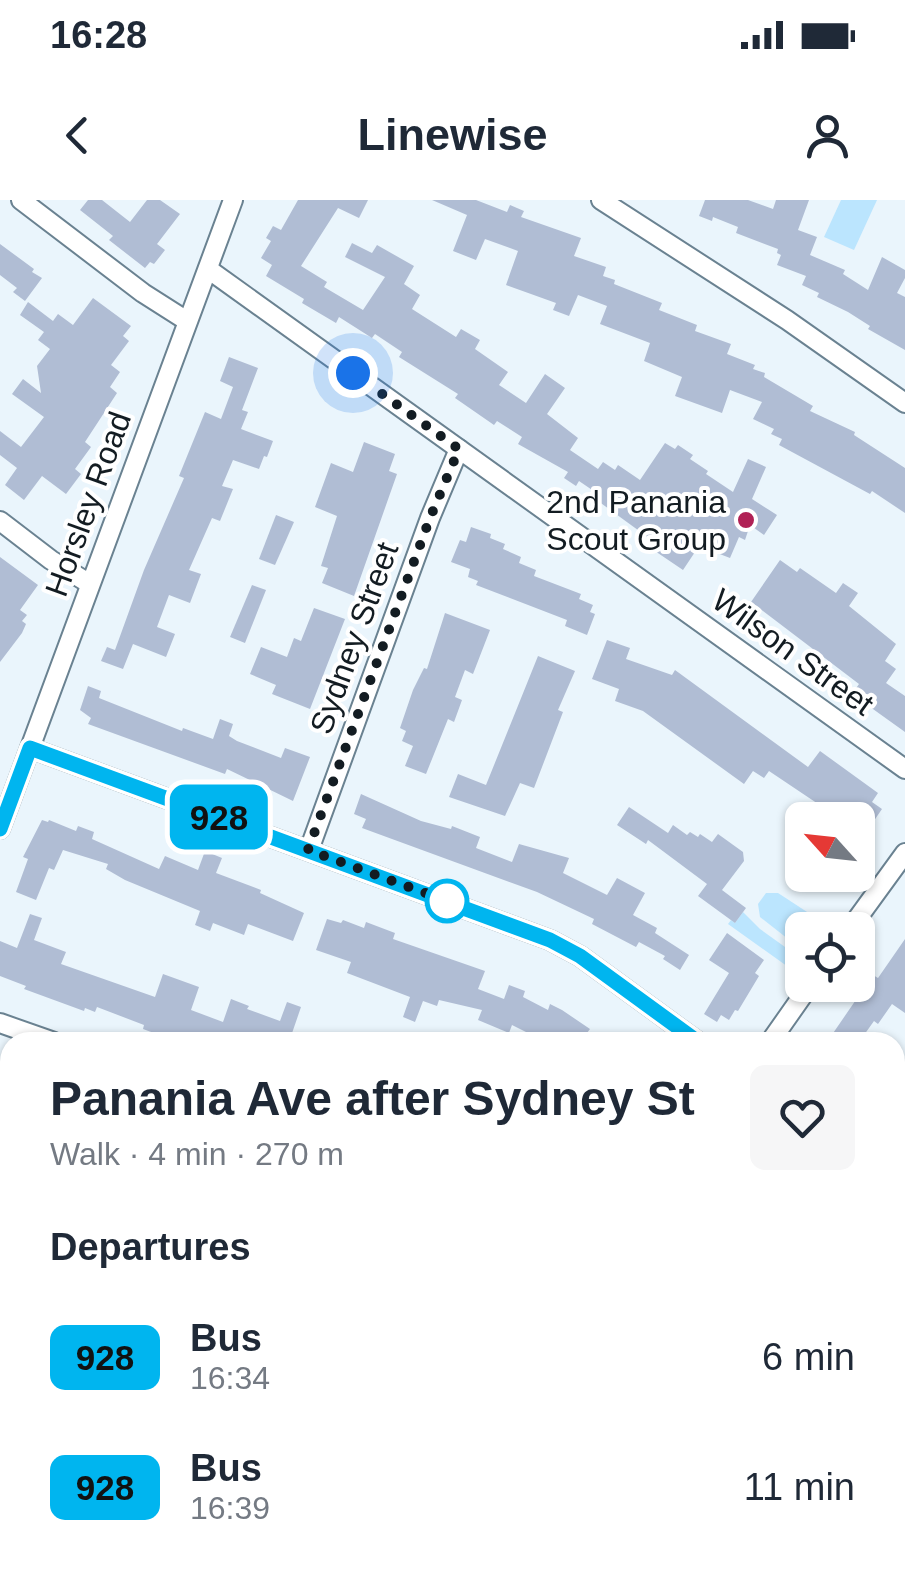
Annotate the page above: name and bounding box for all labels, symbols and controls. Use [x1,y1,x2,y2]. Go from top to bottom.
text: 16:28 [50,14,147,56]
icon: back [50,108,105,163]
icon: person [800,108,855,163]
text: Linewise [357,109,548,160]
your location [328,348,378,398]
street label: Horsley Road [38,407,138,601]
place label: 2nd Panania Scout Group [546,484,726,557]
marker: 2nd Panania Scout Group [735,509,757,531]
street label: Sydney Street [303,537,405,739]
street label: Wilson Street [705,582,881,723]
line badge: 928 [162,784,276,850]
text: 928 [190,798,248,837]
north arrow [785,802,875,892]
map controls [785,802,875,1002]
unlabelled marker [426,880,468,922]
button: locate [785,912,875,1002]
button: heart [750,1065,855,1170]
text: Panania Ave after Sydney St [50,1072,695,1125]
text: Walk · 4 min · 270 m [50,1136,344,1172]
text: Departures [50,1226,251,1268]
text: Bus [190,1317,262,1359]
text: 6 min [762,1336,855,1378]
text: 928 [76,1338,134,1377]
text: 16:34 [190,1360,270,1396]
text: Bus [190,1447,262,1489]
text: 11 min [744,1466,855,1508]
text: 928 [76,1468,134,1507]
text: 16:39 [190,1490,270,1526]

